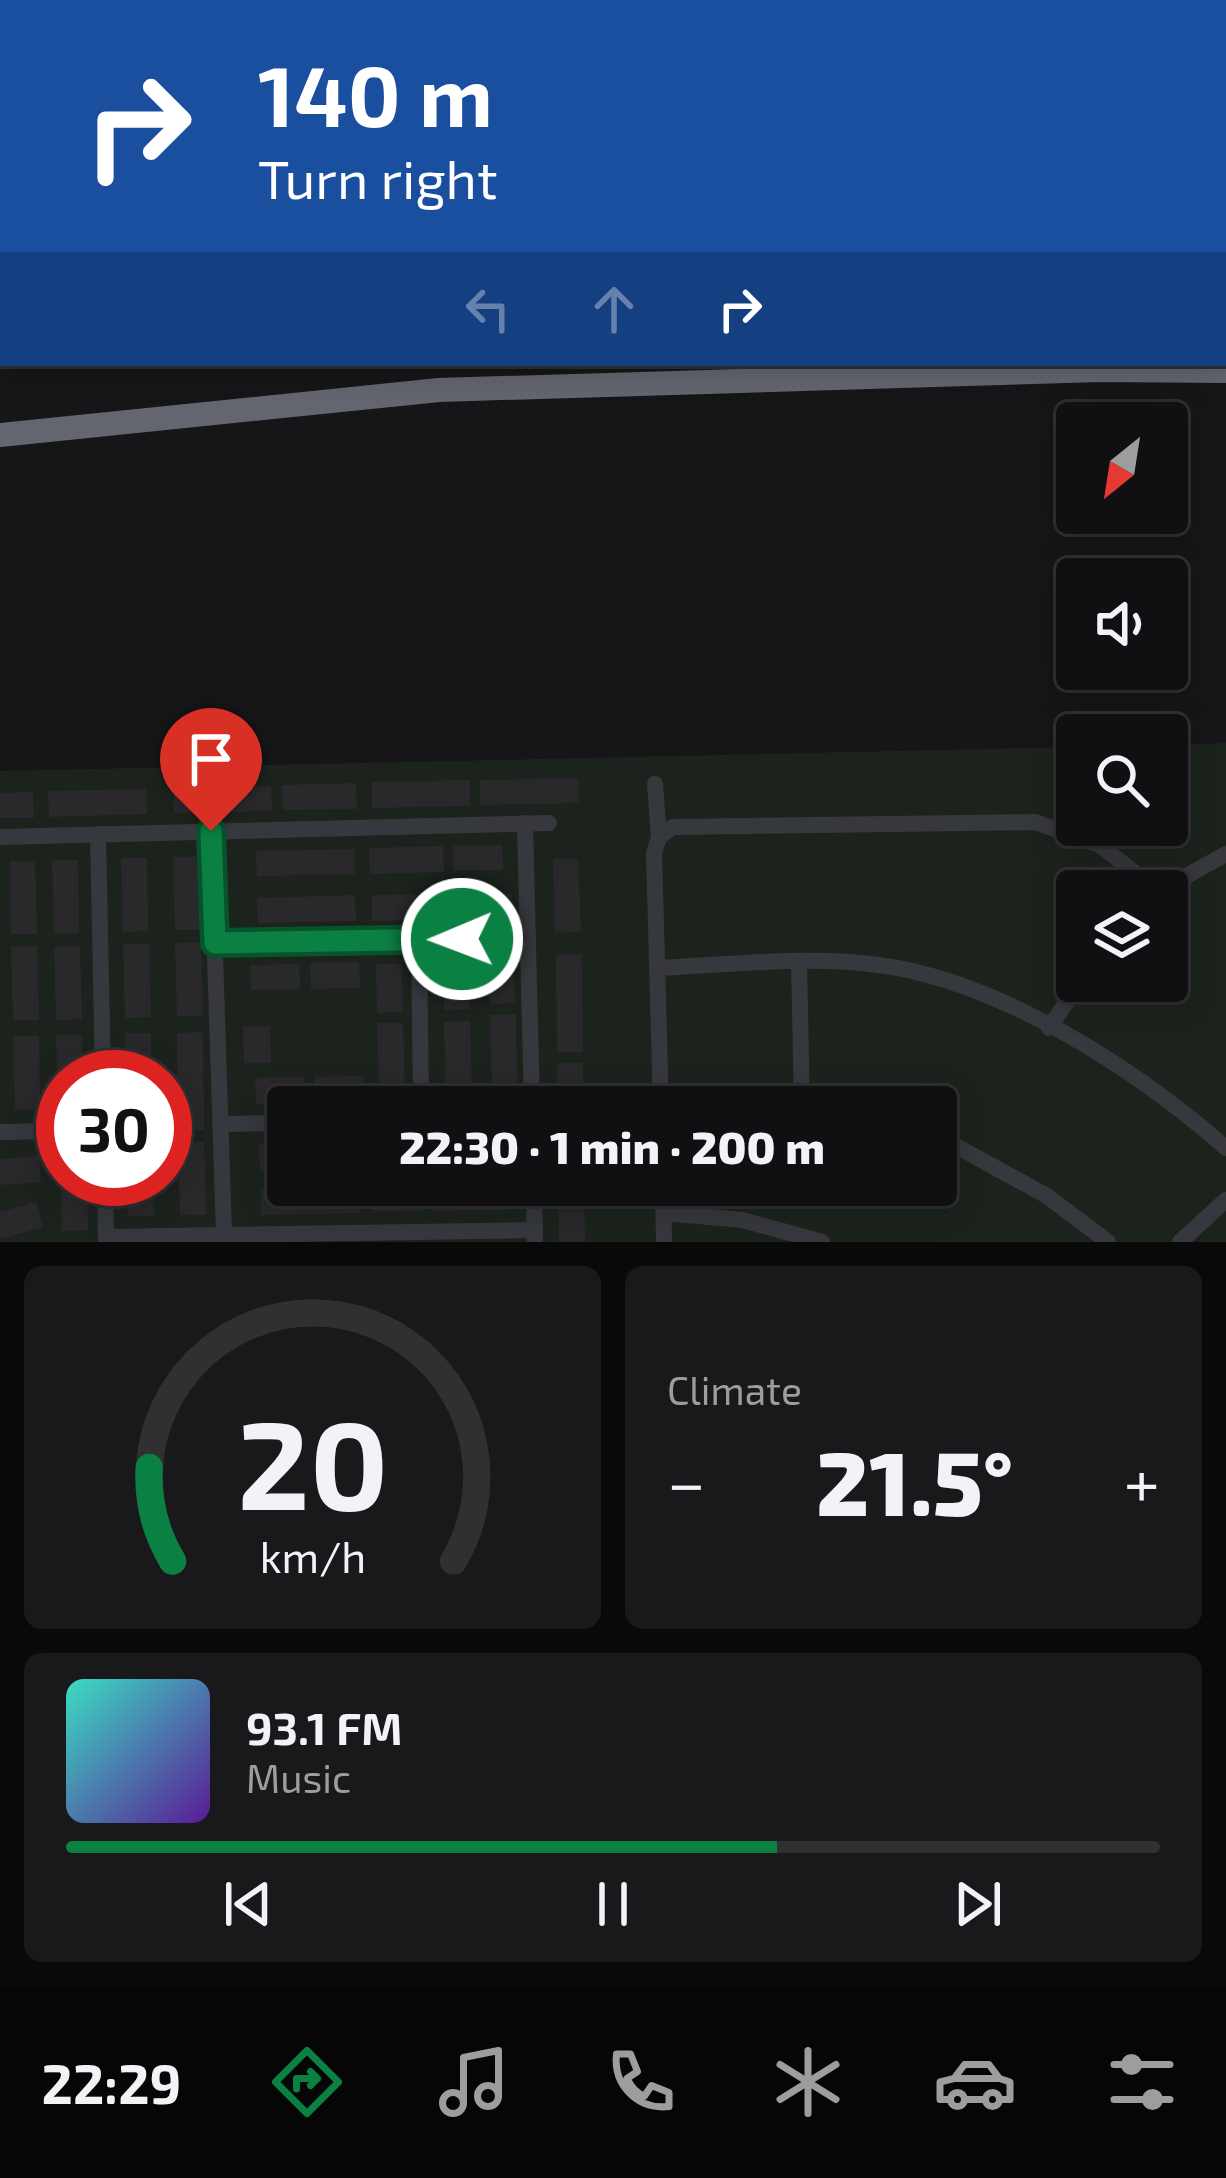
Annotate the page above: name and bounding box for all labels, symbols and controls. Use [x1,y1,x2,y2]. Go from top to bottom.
text: 140 m [258,43,493,144]
icon: right [60,48,216,204]
text: Turn right [258,145,498,210]
icon: left [455,276,521,342]
icon: ahead [581,276,647,342]
icon: right [707,276,773,342]
north arrow [1056,402,1188,534]
map controls [1056,402,1188,1002]
button: sound [1056,558,1188,690]
pin [160,708,262,831]
button: search [1056,714,1188,846]
icon: arrive [178,726,244,792]
button: layers [1056,870,1188,1002]
position arrow [399,876,525,1002]
speed limit sign: 30 [36,1050,192,1206]
text: 22:30 · 1 min · 200 m [399,1119,825,1173]
text: Climate [667,1366,802,1413]
text: 20 [237,1385,388,1535]
text: 21.5° [816,1426,1013,1534]
text: − [667,1441,706,1520]
text: + [1124,1441,1160,1520]
text: km/h [259,1529,366,1581]
text: 93.1 FM [246,1700,403,1754]
text: Music [246,1754,351,1801]
icon: previous [215,1871,281,1937]
icon: pause [580,1871,646,1937]
icon: next [945,1871,1011,1937]
icon: directions [265,2040,349,2124]
icon: music [432,2040,516,2124]
icon: phone [599,2040,683,2124]
icon: climate [766,2040,850,2124]
icon: car [933,2040,1017,2124]
icon: filters [1100,2040,1184,2124]
text: 22:29 [42,2050,181,2115]

